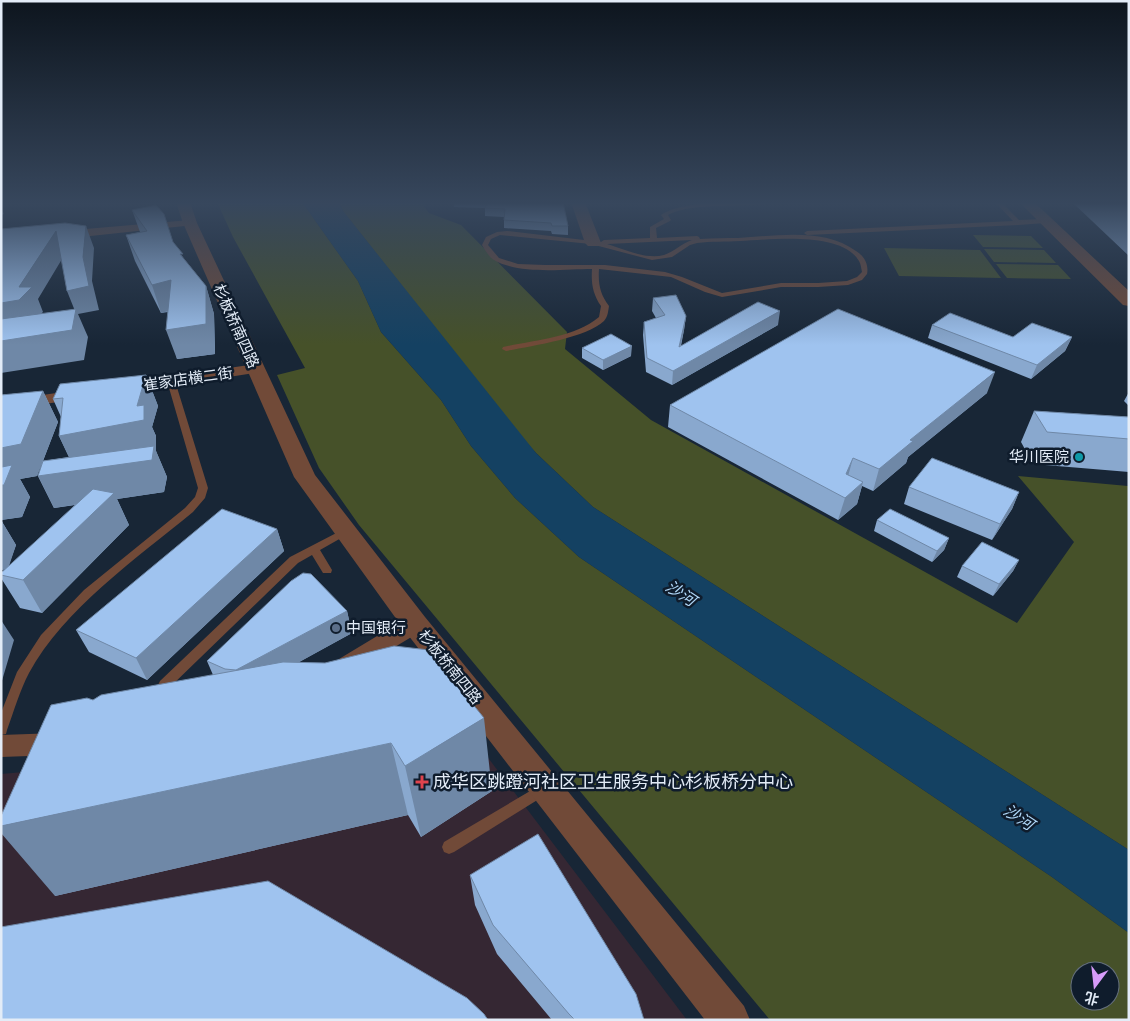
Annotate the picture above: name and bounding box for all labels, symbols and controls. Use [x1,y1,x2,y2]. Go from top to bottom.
street label: 杉板桥南四路 [210,281,263,370]
street label: 崔家店横二街 [142,364,234,393]
place label: 华川医院 [1009,448,1069,465]
marker: 华川医院 [1073,451,1085,463]
water label: 沙河 [663,577,702,611]
place label: 中国银行 [346,619,406,636]
marker: 中国银行 [330,622,342,634]
street label: 杉板桥南四路 [415,626,485,707]
place label: 成华区跳蹬河社区卫生服务中心杉板桥分中心 [433,771,793,792]
marker: 成华区跳蹬河社区卫生服务中心杉板桥分中心 [415,775,429,789]
water label: 沙河 [1001,801,1040,835]
north arrow [1070,961,1120,1011]
text: 北 [1083,989,1100,1008]

